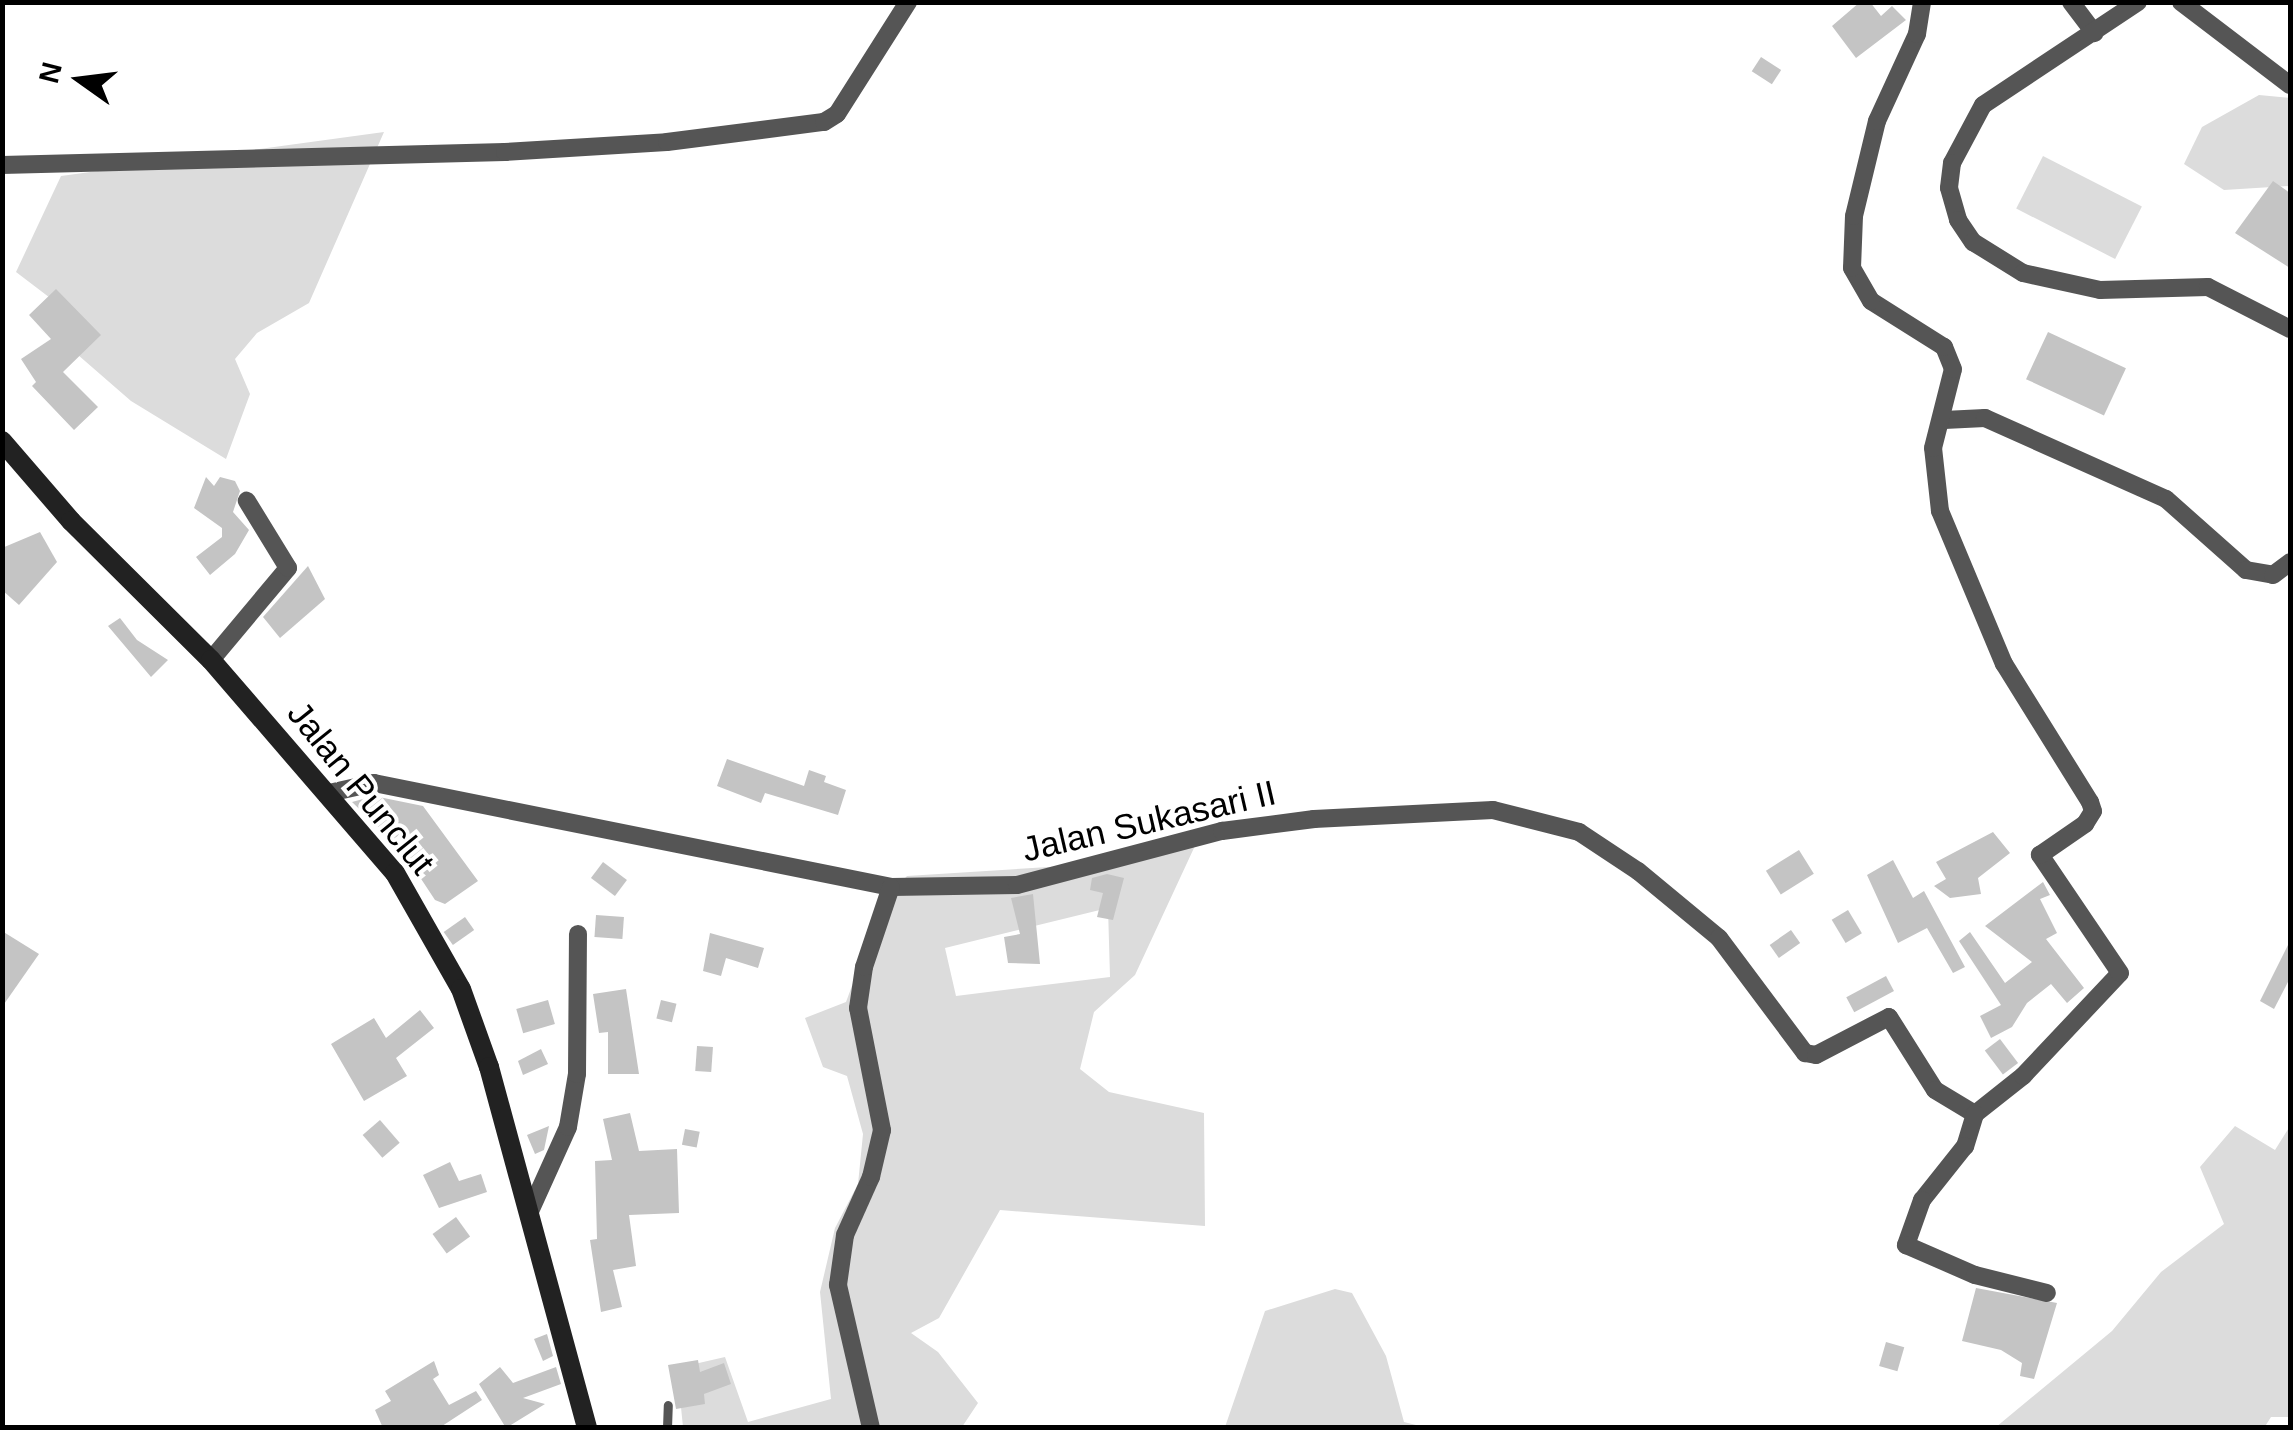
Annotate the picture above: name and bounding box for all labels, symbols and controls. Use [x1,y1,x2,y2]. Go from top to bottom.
north arrow [30,30,130,130]
text: N [33,59,68,86]
street label: Jalan Punclut [279,693,443,883]
street label: Jalan Sukasari II [1018,771,1280,871]

